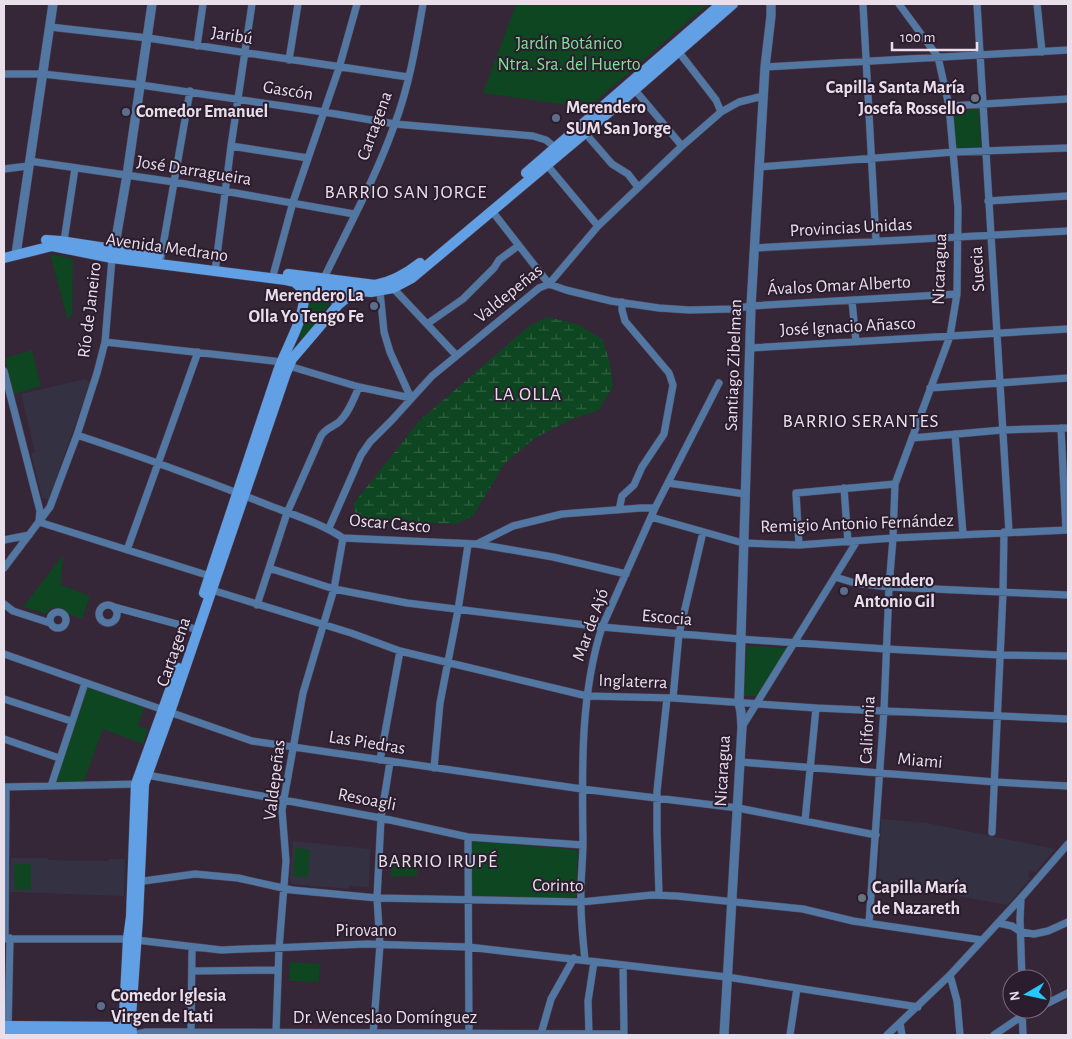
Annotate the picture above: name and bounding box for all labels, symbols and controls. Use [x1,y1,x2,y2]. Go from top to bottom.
scale bar [892,20,977,52]
street label: Jaribú [210,24,254,48]
text: 100 m [900,30,935,45]
park label: Jardín Botánico Ntra. Sra. del Huerto [497,35,641,74]
street label: Gascón [262,78,314,104]
place label: Capilla Santa María Josefa Rossello [826,79,965,118]
street label: Cartagena [354,89,396,163]
marker: Capilla Santa María Josefa Rossello [969,92,981,104]
place label: Merendero SUM San Jorge [566,99,671,138]
place label: Comedor Emanuel [136,103,268,121]
marker: Comedor Emanuel [120,106,132,118]
marker: Merendero SUM San Jorge [550,112,562,124]
street label: José Darragueira [135,153,253,189]
district label: BARRIO SAN JORGE [325,183,487,202]
street label: Provincias Unidas [789,216,913,240]
street label: Avenida Medrano [105,231,229,266]
street label: Nicaragua [930,233,950,305]
street label: Suecia [968,246,988,292]
street label: Río de Janeiro [75,261,105,359]
street label: Valdepeñas [472,261,546,327]
street label: Ávalos Omar Alberto [767,270,911,299]
place label: Merendero La Olla Yo Tengo Fe [248,287,364,326]
street label: Santiago Zibelman [723,299,745,431]
marker: Merendero La Olla Yo Tengo Fe [368,300,380,312]
street label: José Ignacio Añasco [780,314,917,340]
district label: LA OLLA [494,385,562,404]
district label: BARRIO SERANTES [782,412,940,431]
street label: Oscar Casco [348,511,432,537]
street label: Remigio Antonio Fernández [760,512,954,536]
place label: Merendero Antonio Gil [854,572,935,611]
marker: Merendero Antonio Gil [838,585,850,597]
street label: Mar de Ajó [570,586,612,664]
street label: Escocia [641,607,693,629]
street label: Cartagena [154,615,194,689]
street label: Inglaterra [598,672,668,692]
street label: California [857,696,879,764]
street label: Las Piedras [327,728,407,758]
street label: Nicaragua [712,735,734,807]
street label: Valdepeñas [261,739,289,821]
street label: Miami [897,750,943,772]
street label: Resoagli [336,786,398,814]
district label: BARRIO IRUPÉ [378,850,498,871]
street label: Corinto [532,877,584,895]
place label: Capilla María de Nazareth [872,879,968,918]
marker: Capilla María de Nazareth [856,892,868,904]
street label: Pirovano [335,922,397,940]
north arrow [1002,969,1052,1019]
place label: Comedor Iglesia Virgen de Itati [111,987,227,1026]
text: N [1007,990,1023,1002]
marker: Comedor Iglesia Virgen de Itati [95,1000,107,1012]
street label: Dr. Wenceslao Domínguez [293,1009,477,1027]

